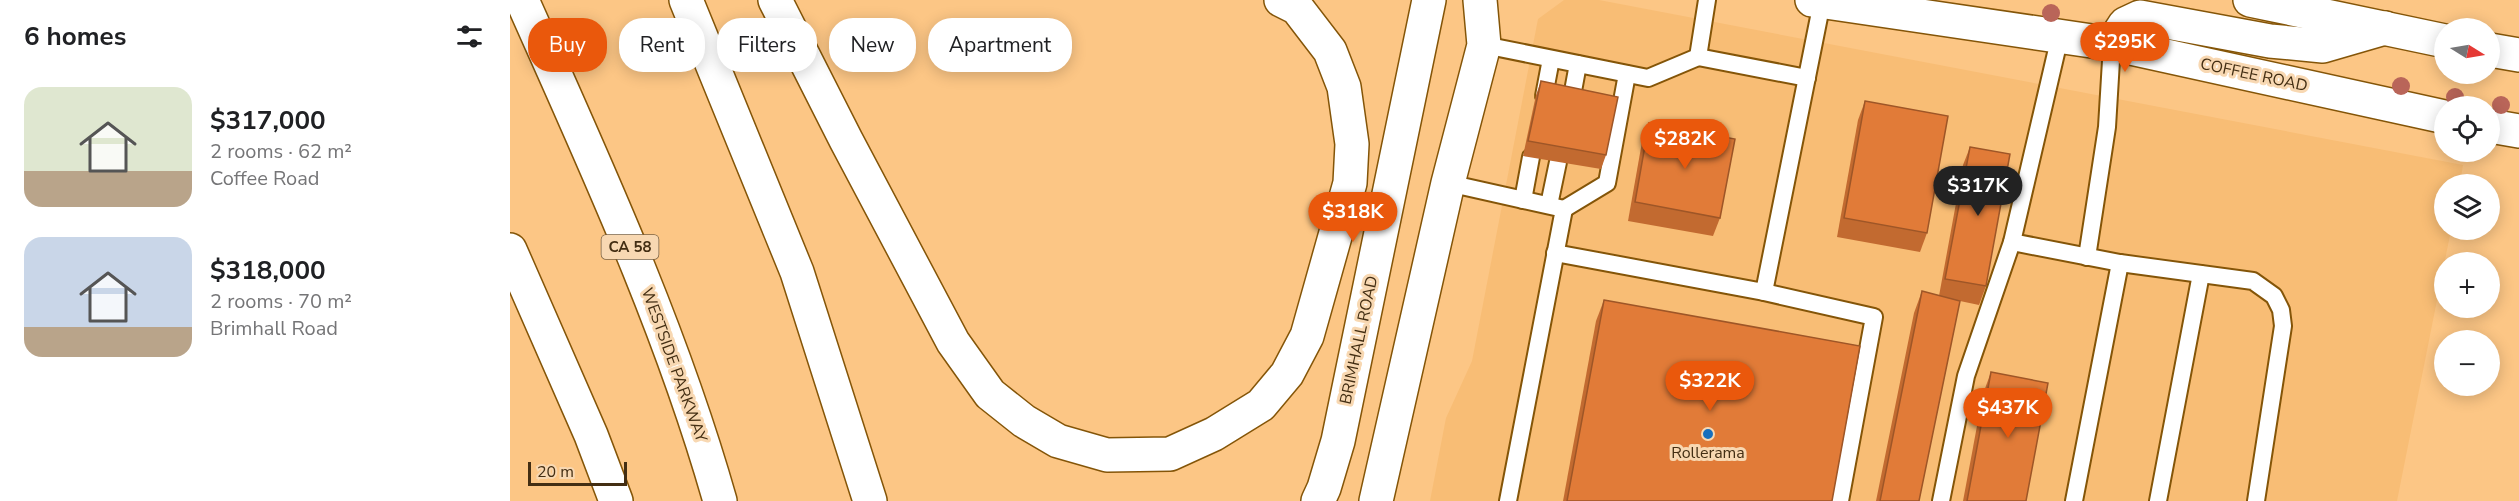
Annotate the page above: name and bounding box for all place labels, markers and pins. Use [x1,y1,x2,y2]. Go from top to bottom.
pin: $295K [2083,22,2167,73]
pin: $282K [1643,119,1727,170]
pin: $317K [1936,166,2020,217]
pin: $318K [1311,192,1395,243]
pin: $322K [1668,361,1752,412]
pin: $437K [1966,388,2050,439]
marker: Rollerama [1701,427,1715,441]
place label: Rollerama [1671,442,1745,464]

